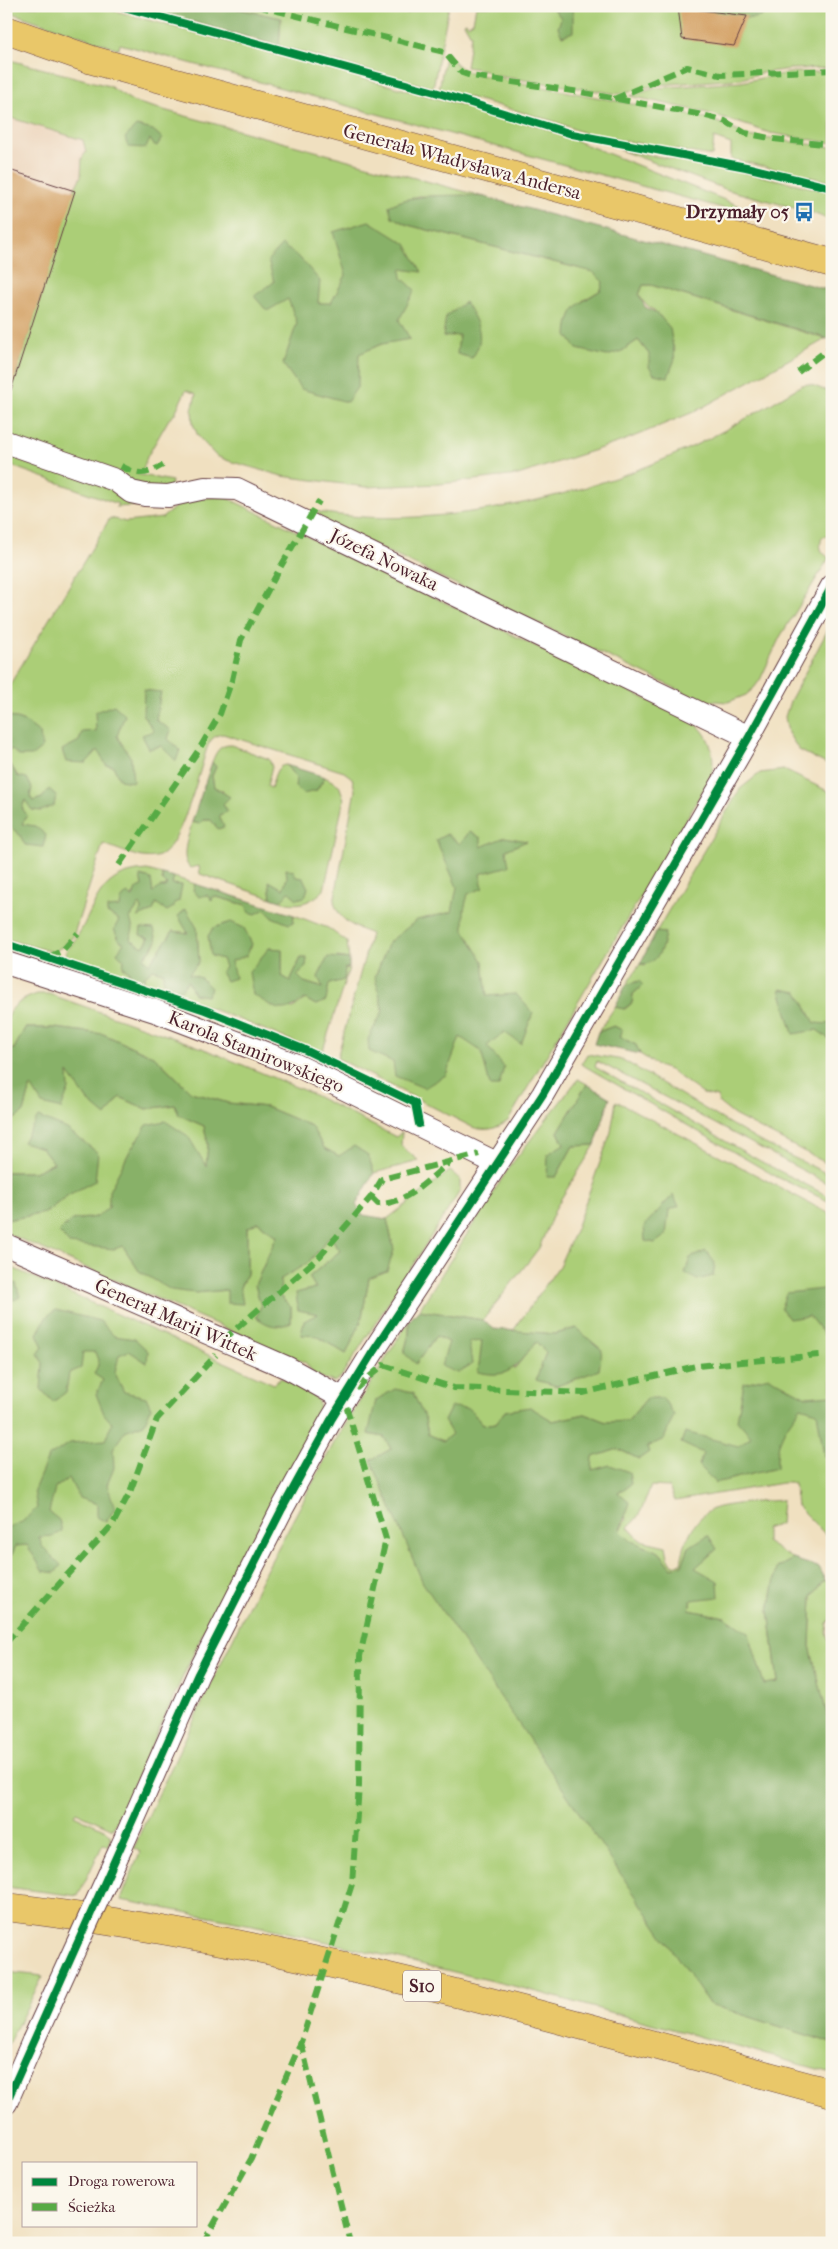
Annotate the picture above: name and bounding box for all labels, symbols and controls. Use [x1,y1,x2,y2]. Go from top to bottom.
street label: Generała Władysława Andersa [341,120,584,204]
place label: Drzymały 05 [686,201,789,223]
bus stop icon: Drzymały 05 [793,201,815,223]
street label: Józefa Nowaka [324,523,442,596]
street label: Karola Stamirowskiego [165,1007,348,1098]
street label: Generał Marii Wittek [91,1274,261,1366]
road number: S10 [403,1970,441,2002]
legend [22,2162,198,2226]
text: Droga rowerowa [68,2172,176,2190]
text: Ścieżka [68,2198,116,2216]

